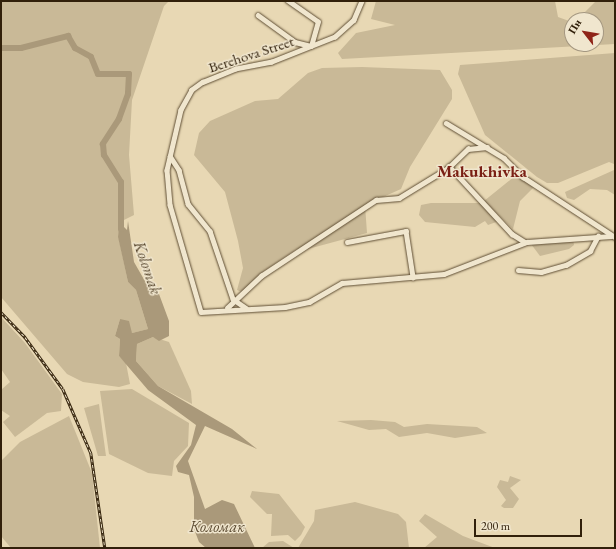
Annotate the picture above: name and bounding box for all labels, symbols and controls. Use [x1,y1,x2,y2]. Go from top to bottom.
north arrow [564,12,604,52]
text: Пн [565,16,584,36]
street label: Berehova Street [206,32,296,76]
district label: Makukhivka [437,162,527,182]
water label: Kolomak [129,239,165,297]
scale bar [476,511,584,537]
water label: Коломак [189,517,245,537]
text: 200 m [481,518,510,534]

